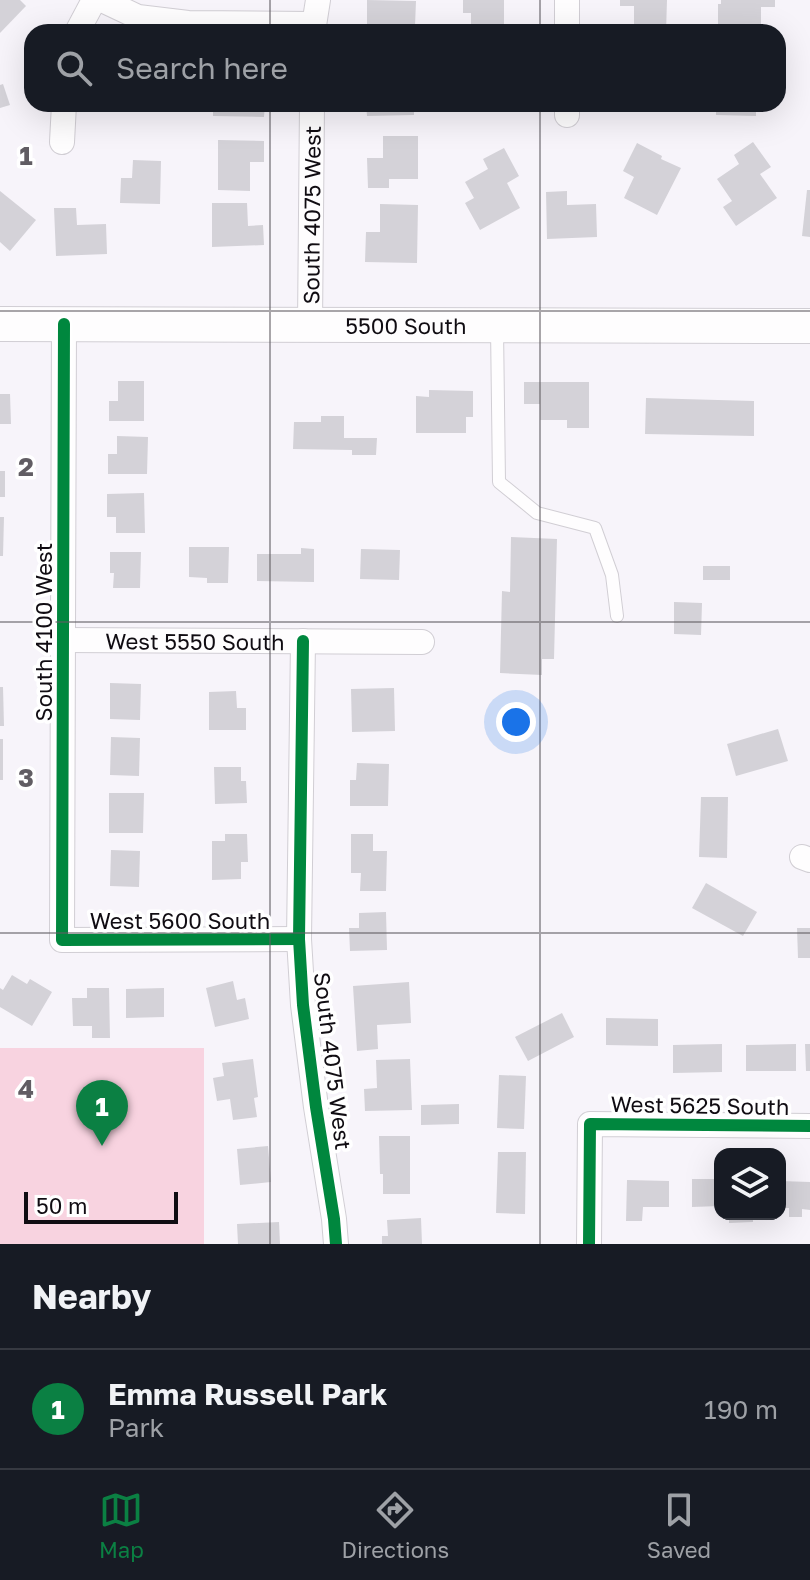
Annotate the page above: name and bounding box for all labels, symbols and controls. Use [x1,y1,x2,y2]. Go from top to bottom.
search box [24,24,786,112]
icon: search [52,46,96,90]
text: Search here [116,50,288,86]
street label: South 4075 West [297,125,325,305]
text: 1 [19,140,33,171]
street label: 5500 South [345,311,467,339]
text: 2 [18,451,34,482]
street label: South 4100 West [30,543,57,721]
street label: West 5550 South [105,627,285,655]
your location [496,702,536,742]
text: 3 [18,762,34,793]
street label: West 5600 South [90,907,270,934]
street label: South 4075 West [309,971,357,1151]
text: 4 [18,1073,34,1104]
pin: 1 [76,1080,128,1146]
street label: West 5625 South [610,1090,790,1120]
map controls [714,1148,786,1220]
button: layers [714,1148,786,1220]
scale bar [24,1188,178,1224]
text: 50 m [36,1192,87,1219]
text: Nearby [32,1276,152,1316]
text: Emma Russell Park [108,1376,387,1412]
text: 1 [51,1394,65,1425]
text: 190 m [704,1394,778,1425]
text: Park [108,1412,164,1443]
tab: Map [99,1488,144,1563]
tab: Directions [342,1488,449,1563]
tab: Saved [647,1488,711,1563]

